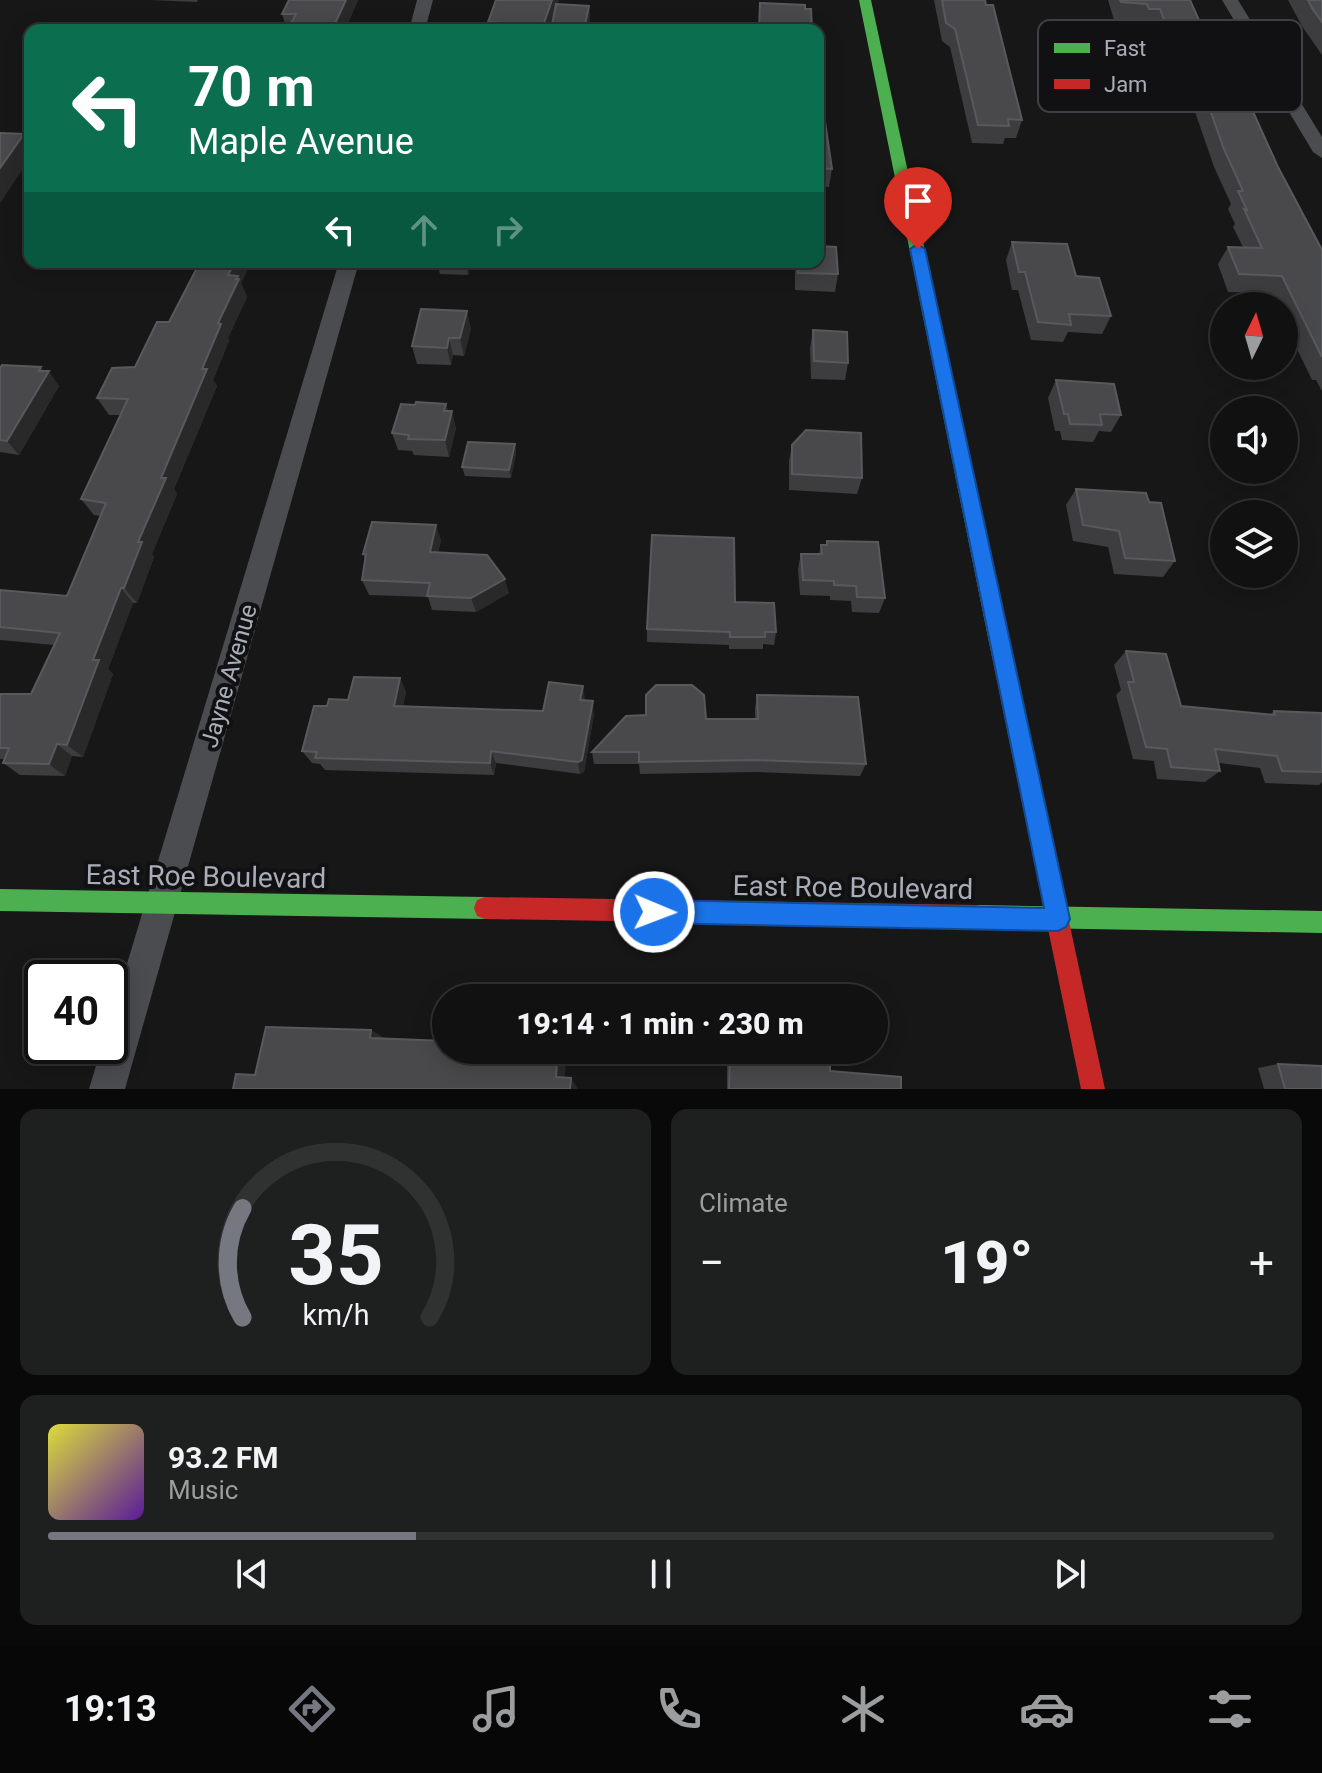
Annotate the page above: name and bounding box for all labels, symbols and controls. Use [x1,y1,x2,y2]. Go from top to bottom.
legend [1038,20,1302,112]
text: Fast [1104,36,1146,61]
text: 70 m [188,54,315,120]
icon: left [56,56,160,160]
text: Jam [1104,72,1147,97]
text: Maple Avenue [188,121,414,163]
pin [884,167,952,249]
icon: arrive [896,179,940,223]
icon: left [318,208,362,252]
icon: ahead [402,208,446,252]
icon: right [486,208,530,252]
north arrow [1210,292,1298,380]
map controls [1210,292,1298,588]
button: sound [1210,396,1298,484]
button: layers [1210,500,1298,588]
street label: Jayne Avenue [195,601,263,751]
street label: East Roe Boulevard [85,858,327,895]
street label: East Roe Boulevard [732,869,974,906]
position arrow [612,870,696,954]
speed limit sign: 40 [24,960,128,1064]
text: 19:14 · 1 min · 230 m [516,1006,804,1041]
text: Climate [699,1188,788,1218]
text: 35 [288,1207,383,1304]
text: 19° [940,1227,1033,1298]
text: − [699,1237,724,1289]
text: + [1249,1237,1274,1289]
text: km/h [302,1298,369,1332]
text: 93.2 FM [168,1440,279,1475]
text: Music [168,1475,238,1505]
icon: previous [230,1552,274,1596]
icon: pause [639,1552,683,1596]
icon: next [1048,1552,1092,1596]
icon: directions [284,1681,340,1737]
icon: music [468,1681,524,1737]
icon: phone [651,1681,707,1737]
icon: climate [835,1681,891,1737]
icon: car [1019,1681,1075,1737]
icon: filters [1202,1681,1258,1737]
text: 19:13 [64,1688,157,1730]

